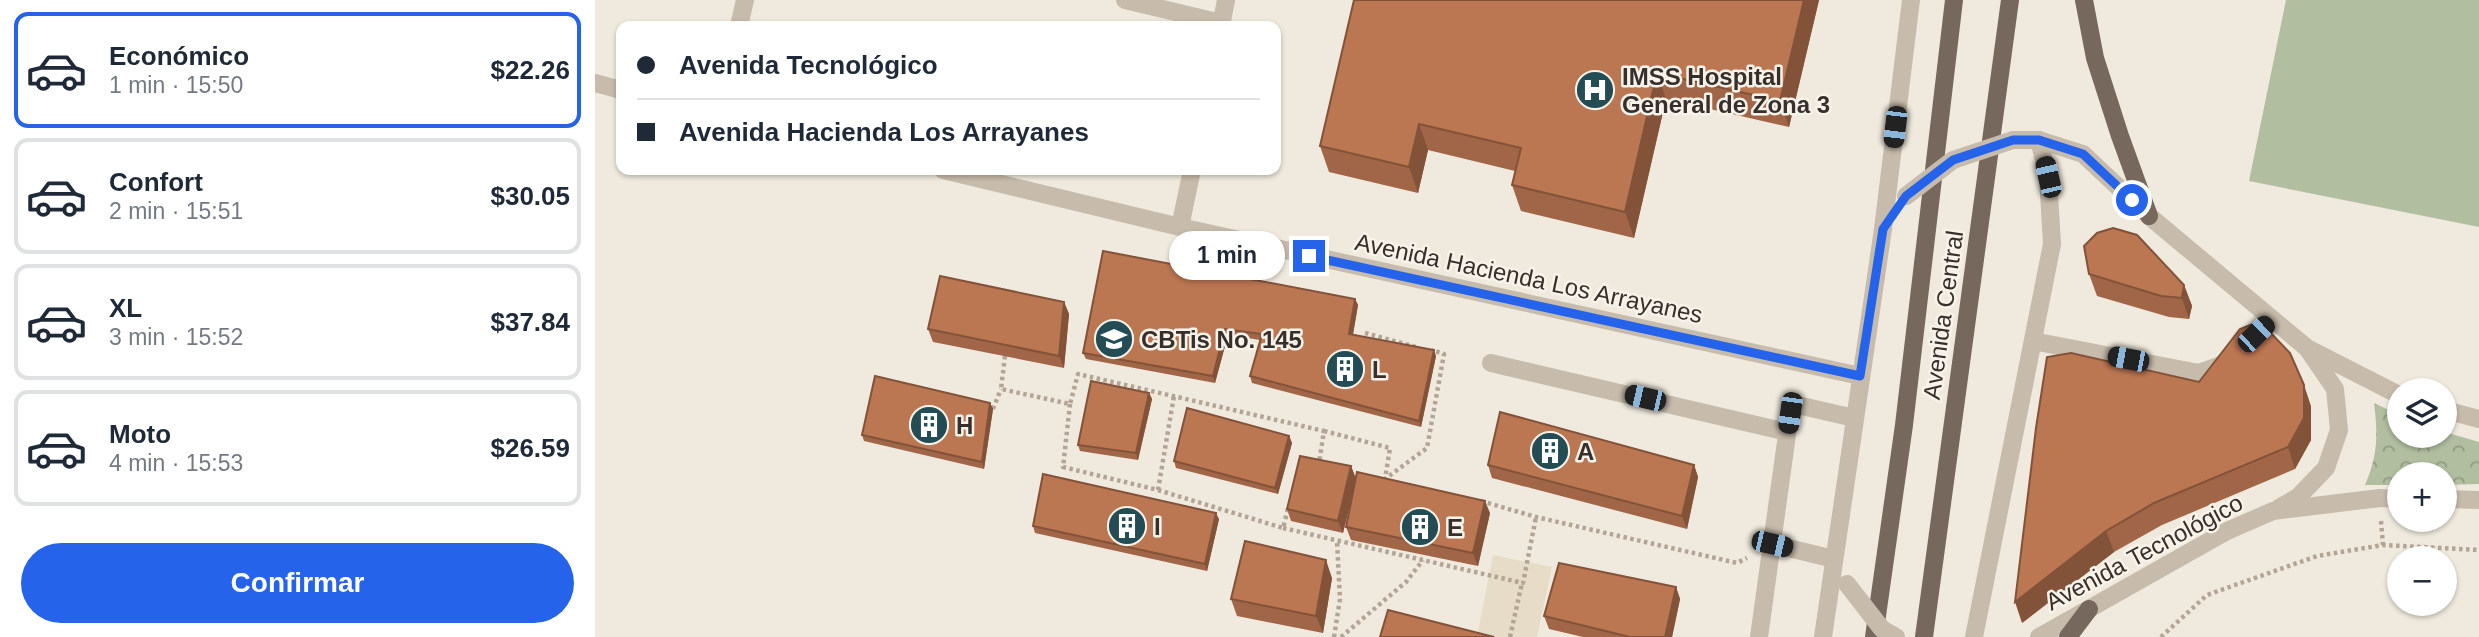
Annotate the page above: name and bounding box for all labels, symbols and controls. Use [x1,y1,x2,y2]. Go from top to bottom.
icon: car [25,39,88,102]
text: Económico [109,41,249,71]
text: Avenida Tecnológico [679,50,938,80]
text: $22.26 [490,55,570,85]
place label: IMSS Hospital General de Zona 3 [1622,63,1830,118]
hospital icon: IMSS Hospital General de Zona 3 [1574,69,1616,111]
text: 1 min · 15:50 [109,72,243,98]
car [1883,105,1908,149]
text: Avenida Hacienda Los Arrayanes [679,117,1089,147]
car [2034,154,2063,200]
icon: car [25,165,88,228]
text: Confort [109,167,203,197]
text: $30.05 [490,181,570,211]
route start [2116,184,2148,216]
text: 2 min · 15:51 [109,198,243,224]
street label: Avenida Hacienda Los Arrayanes [1353,228,1705,328]
street label: Avenida Central [1918,229,1968,401]
callout: 1 min [1169,232,1285,280]
route end [1293,240,1325,272]
text: 1 min [1197,242,1257,268]
icon: car [25,291,88,354]
text: XL [109,293,142,323]
text: $37.84 [490,307,570,337]
car [2234,312,2279,356]
school or university icon: CBTis No. 145 [1093,318,1135,360]
text: 3 min · 15:52 [109,324,243,350]
place label: CBTis No. 145 [1141,326,1302,353]
car [2106,345,2151,373]
building icon: L [1324,348,1366,390]
place label: L [1372,356,1387,383]
map controls [2387,378,2457,616]
button: layers [2387,378,2457,448]
car [1623,383,1668,413]
car [1777,391,1804,435]
building icon: H [908,404,950,446]
place label: H [956,412,973,439]
icon: car [25,417,88,480]
text: Moto [109,419,171,449]
building icon: A [1529,430,1571,472]
text: $26.59 [490,433,570,463]
place label: A [1577,438,1594,465]
text: 4 min · 15:53 [109,450,243,476]
button: + [2387,462,2457,532]
street label: Avenida Tecnológico [2041,489,2247,615]
building icon: I [1106,505,1148,547]
building icon: E [1399,506,1441,548]
place label: I [1154,513,1161,540]
place label: E [1447,514,1463,541]
car [1750,529,1795,559]
button: Confirmar [21,543,574,623]
button: − [2387,546,2457,616]

